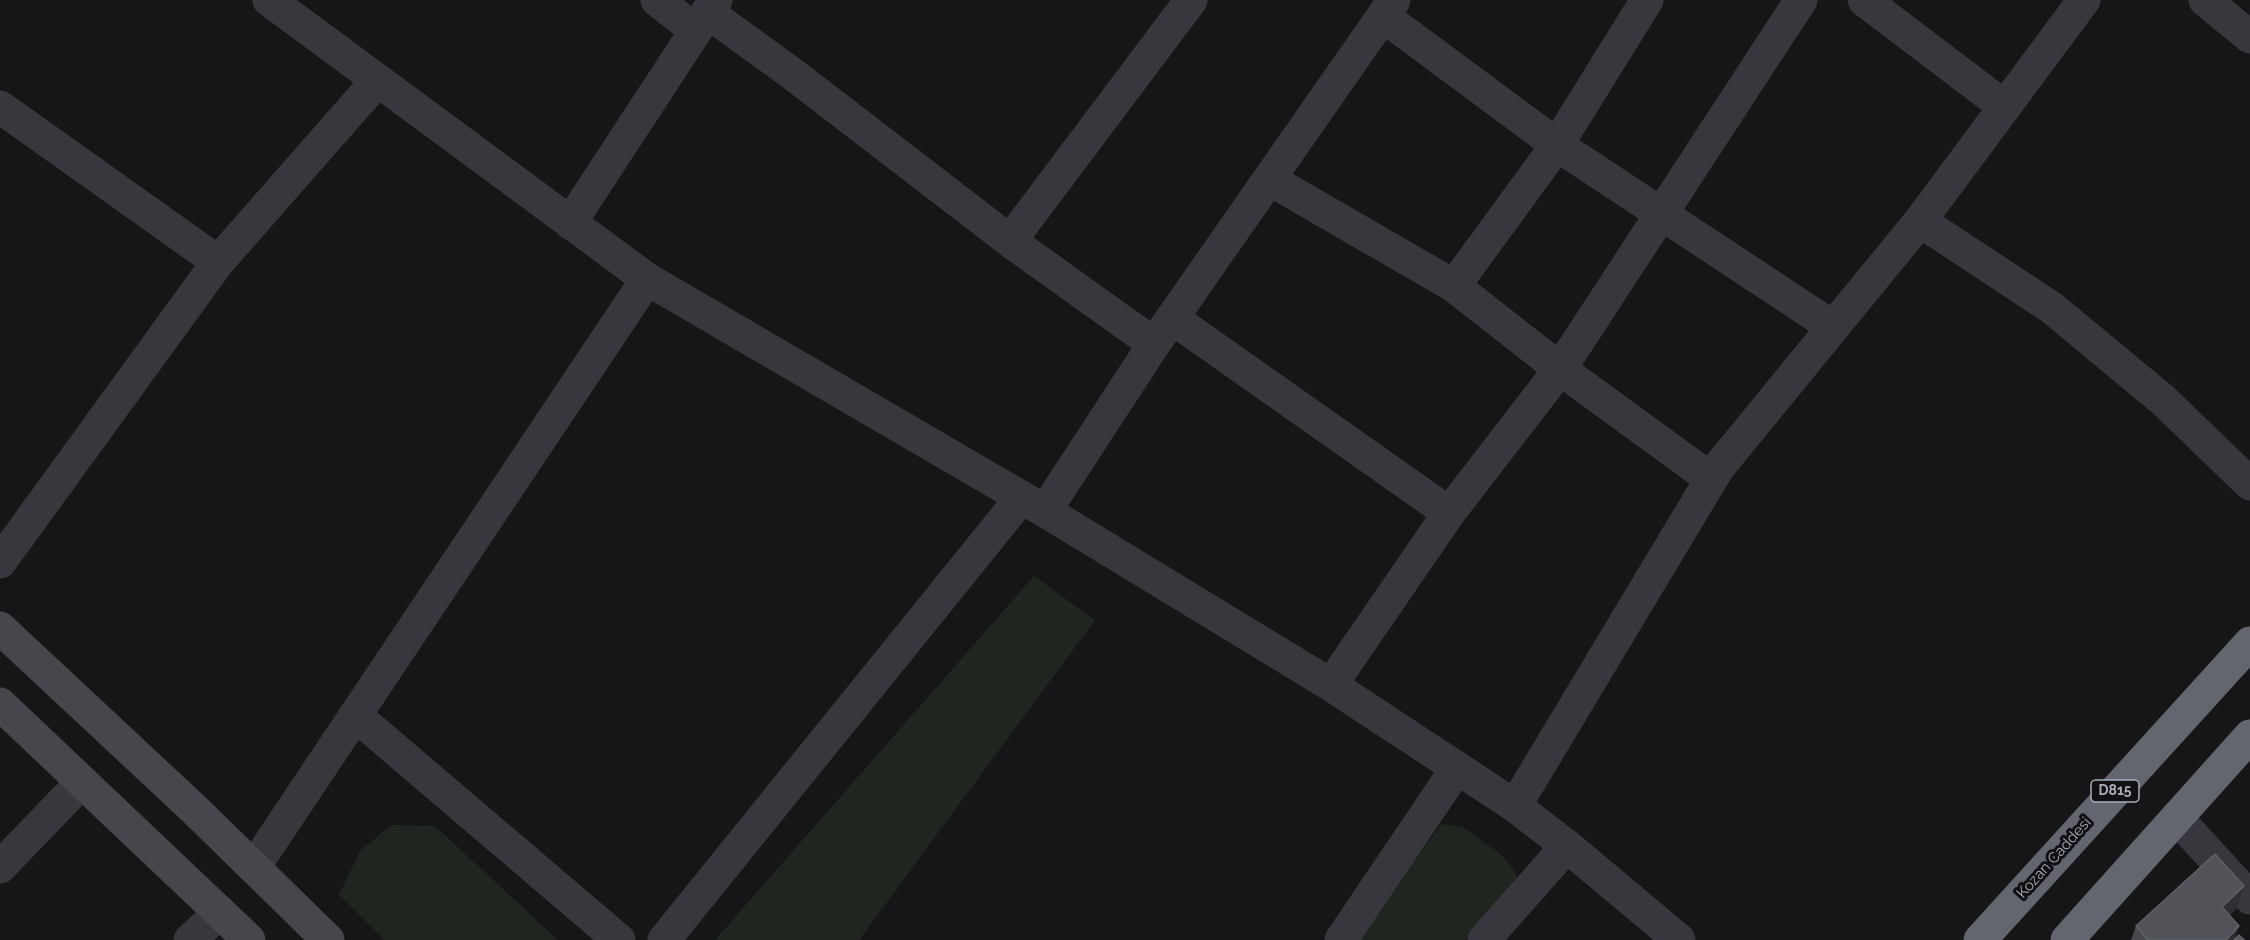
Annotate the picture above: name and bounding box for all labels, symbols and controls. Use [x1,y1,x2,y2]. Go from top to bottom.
road number: D815 [2091,780,2139,802]
street label: Kozan Caddesi [2013,814,2095,902]

